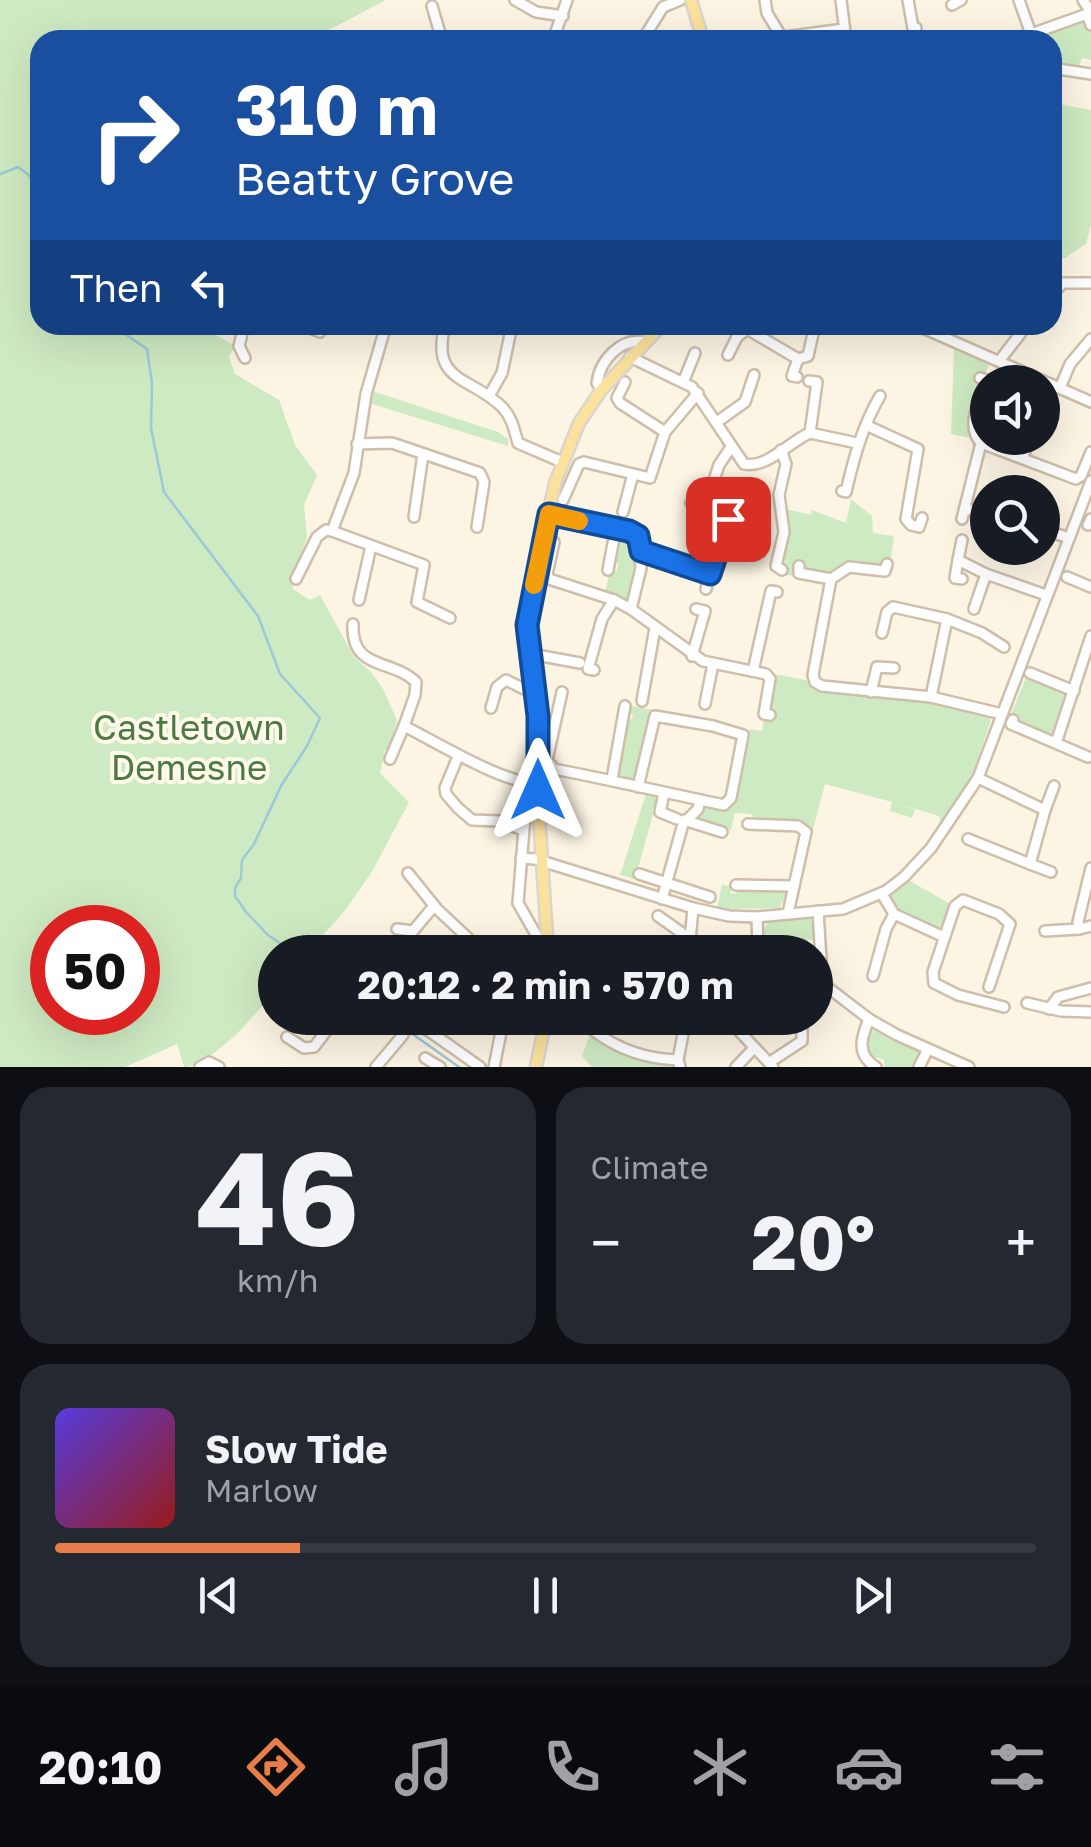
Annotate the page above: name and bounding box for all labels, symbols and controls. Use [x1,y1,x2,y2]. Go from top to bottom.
text: 310 m [235,66,438,150]
icon: right [70,70,200,200]
text: Beatty Grove [235,151,514,205]
icon: left [182,260,237,315]
text: Then [70,265,162,310]
map controls [970,365,1060,565]
button: sound [970,365,1060,455]
button: search [970,475,1060,565]
pin [686,477,771,562]
icon: arrive [701,492,756,547]
park label: Castletown Demesne [93,706,285,788]
position arrow [486,738,590,842]
speed limit sign: 50 [30,905,160,1035]
text: 20:12 · 2 min · 570 m [358,962,733,1007]
text: 46 [196,1118,360,1274]
text: Climate [591,1148,709,1186]
text: 20° [751,1196,875,1287]
text: − [591,1209,621,1275]
text: + [1006,1209,1036,1275]
text: km/h [237,1261,318,1299]
text: Slow Tide [205,1426,388,1471]
text: Marlow [205,1471,318,1509]
icon: previous [191,1568,246,1623]
icon: pause [518,1568,573,1623]
icon: next [845,1568,900,1623]
icon: directions [241,1732,311,1802]
icon: music [389,1732,459,1802]
icon: phone [537,1732,607,1802]
icon: climate [685,1732,755,1802]
icon: car [834,1732,904,1802]
icon: filters [982,1732,1052,1802]
text: 20:10 [39,1740,163,1794]

